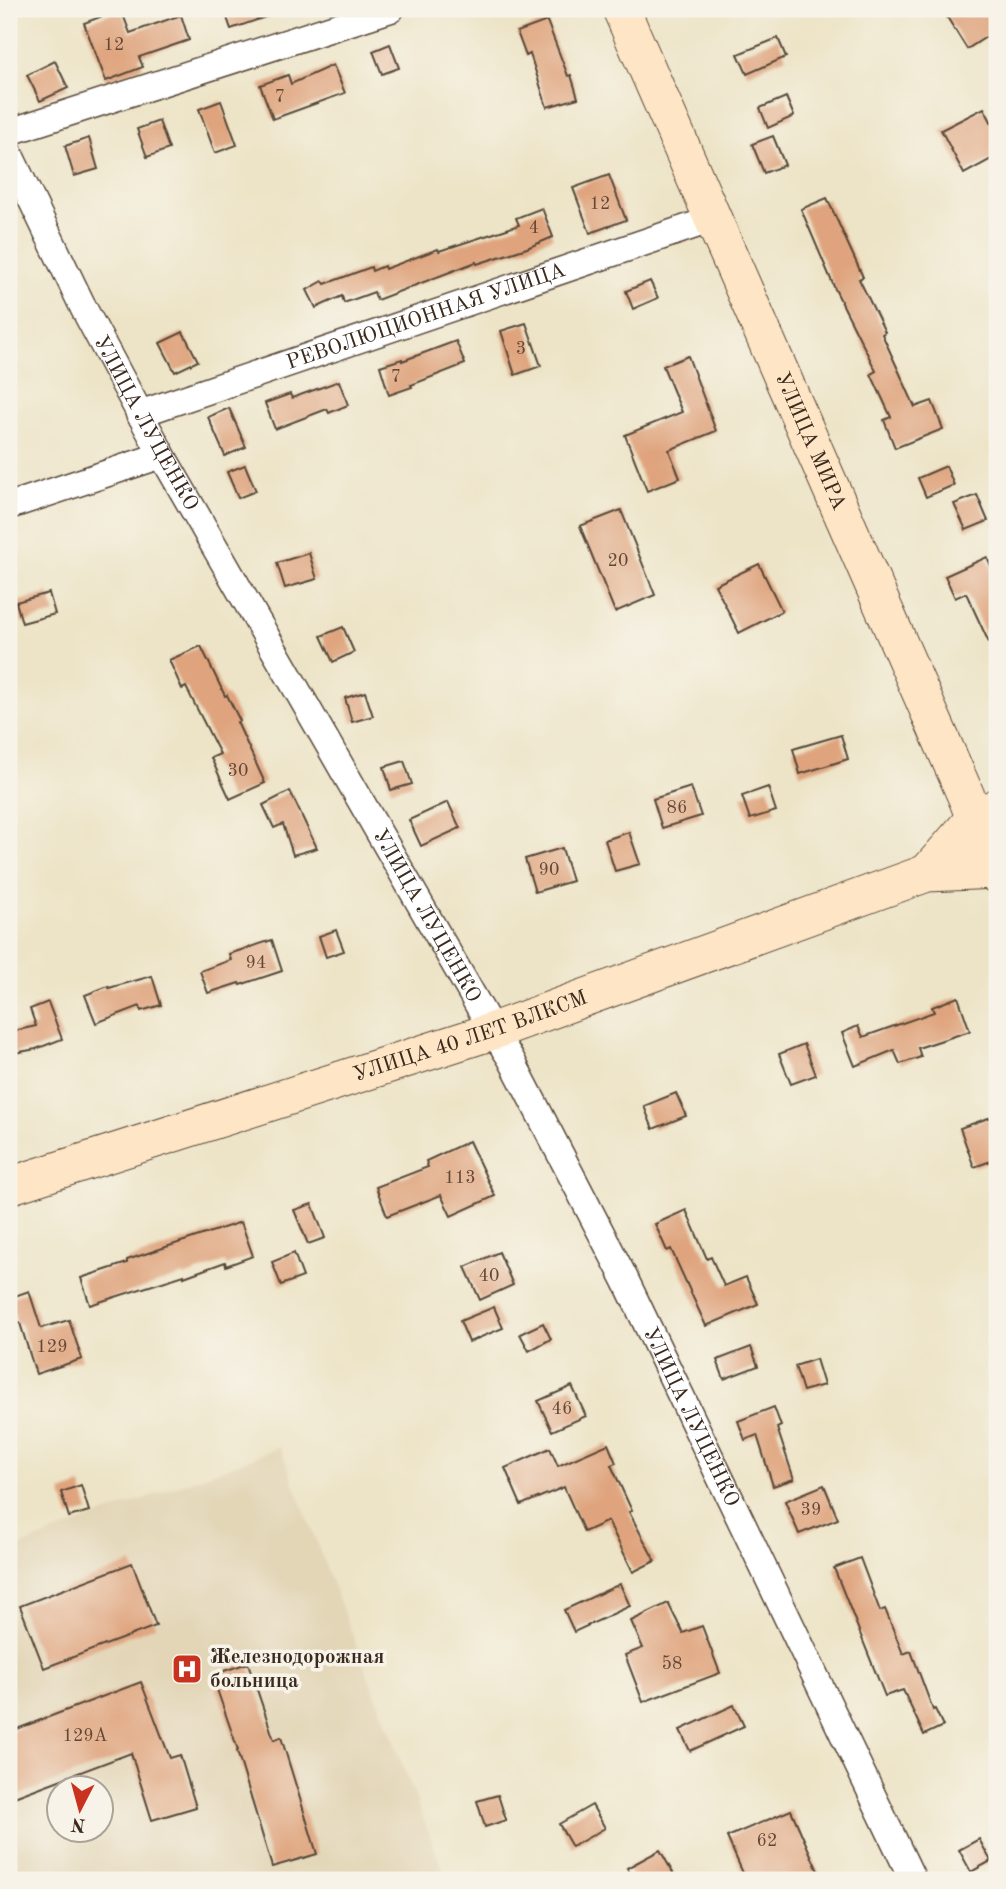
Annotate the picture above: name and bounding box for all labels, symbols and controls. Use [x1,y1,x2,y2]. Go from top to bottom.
house number: 12 [104,36,124,54]
house number: 7 [275,88,285,106]
house number: 12 [590,195,610,213]
house number: 4 [529,219,539,237]
street label: РЕВОЛЮЦИОННАЯ УЛИЦА [284,259,568,374]
street label: УЛИЦА ЛУЦЕНКО [90,332,202,514]
house number: 3 [516,340,526,358]
house number: 7 [391,368,401,386]
street label: УЛИЦА МИРА [771,369,850,513]
house number: 20 [608,552,628,570]
house number: 30 [228,762,248,780]
house number: 86 [667,799,687,817]
street label: УЛИЦА ЛУЦЕНКО [369,825,485,1006]
house number: 90 [539,861,559,879]
house number: 94 [246,954,266,972]
street label: УЛИЦА 40 ЛЕТ ВЛКСМ [351,987,590,1086]
house number: 113 [444,1169,476,1187]
house number: 40 [479,1267,499,1285]
street label: УЛИЦА ЛУЦЕНКО [639,1324,743,1510]
house number: 129 [36,1338,68,1356]
house number: 46 [552,1400,572,1418]
house number: 39 [801,1501,821,1519]
place label: Железнодорожная больница [210,1647,385,1692]
hospital icon: Железнодорожная больница [170,1652,204,1686]
house number: 58 [662,1655,682,1673]
house number: 129А [62,1727,108,1745]
north arrow [46,1773,116,1843]
text: N [70,1813,87,1834]
house number: 62 [757,1832,777,1850]

